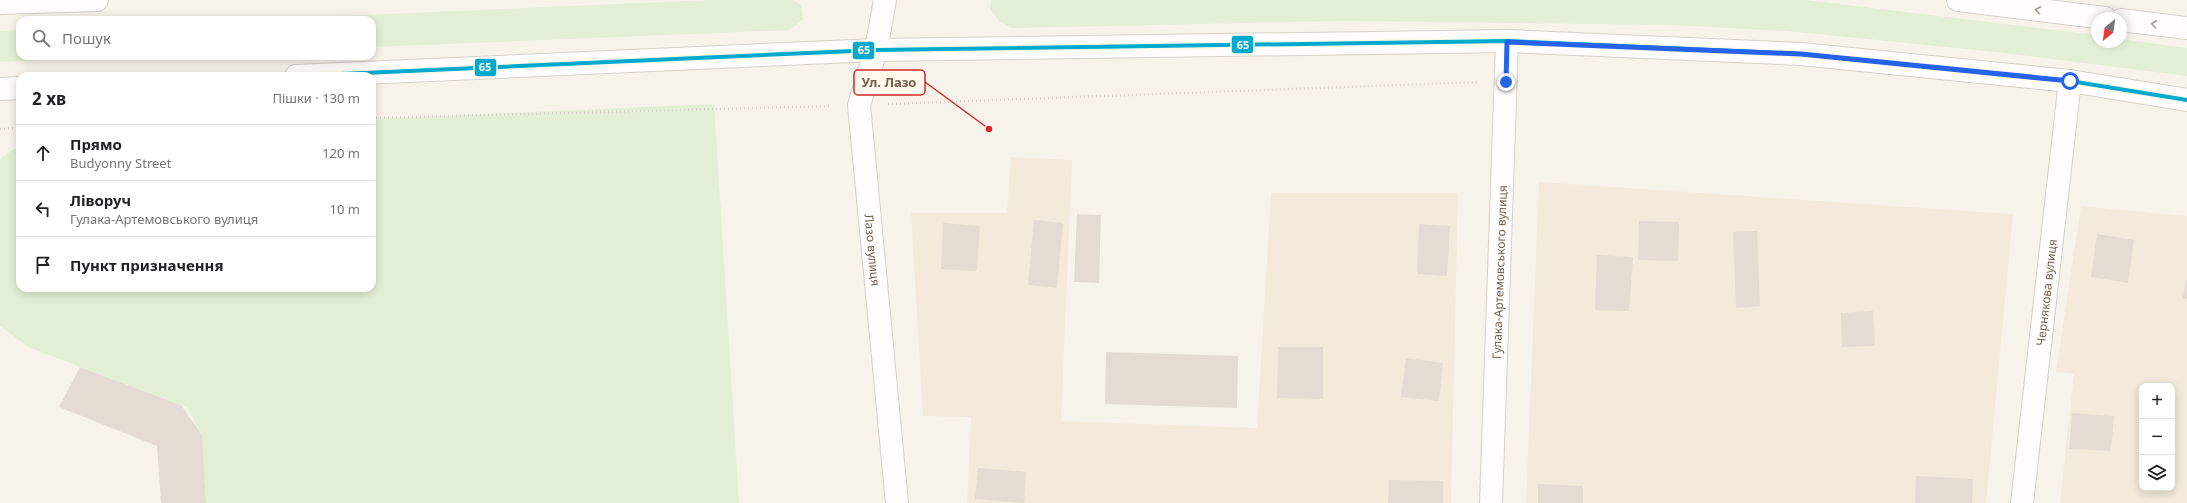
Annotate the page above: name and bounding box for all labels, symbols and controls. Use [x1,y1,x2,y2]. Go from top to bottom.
one-way arrow [2035,6,2042,15]
north arrow [2091,12,2127,48]
search box [16,16,376,60]
one-way arrow [2151,20,2157,29]
icon: search [30,27,52,49]
text: Пошук [62,28,111,48]
line badge: 65 [1231,35,1254,54]
text: 65 [1237,37,1249,52]
line badge: 65 [852,41,875,60]
text: 65 [858,42,870,57]
line badge: 65 [474,58,497,77]
text: 65 [479,59,491,74]
callout: Ул. Лазо [854,70,925,95]
route start [2061,72,2079,90]
text: Ул. Лазо [862,73,916,91]
route end [1497,73,1515,91]
text: 2 хв [32,87,66,110]
text: Пішки · 130 m [272,89,360,107]
text: Прямо [70,134,122,154]
icon: ahead [32,142,54,164]
text: 120 m [322,144,360,162]
text: Budyonny Street [70,154,171,172]
street label: Гулака-Артемовського вулиця [1487,185,1511,359]
text: Ліворуч [70,190,131,210]
icon: left [32,198,54,220]
text: 10 m [330,200,360,218]
text: Гулака-Артемовського вулиця [70,210,258,228]
street label: Лазо вулиця [861,213,885,287]
street label: Чернякова вулиця [2031,238,2060,347]
icon: arrive [32,254,54,276]
text: Пункт призначення [70,255,224,275]
map controls [2139,383,2175,491]
button: + [2139,383,2175,419]
button: − [2139,419,2175,455]
button: layers [2139,455,2175,491]

